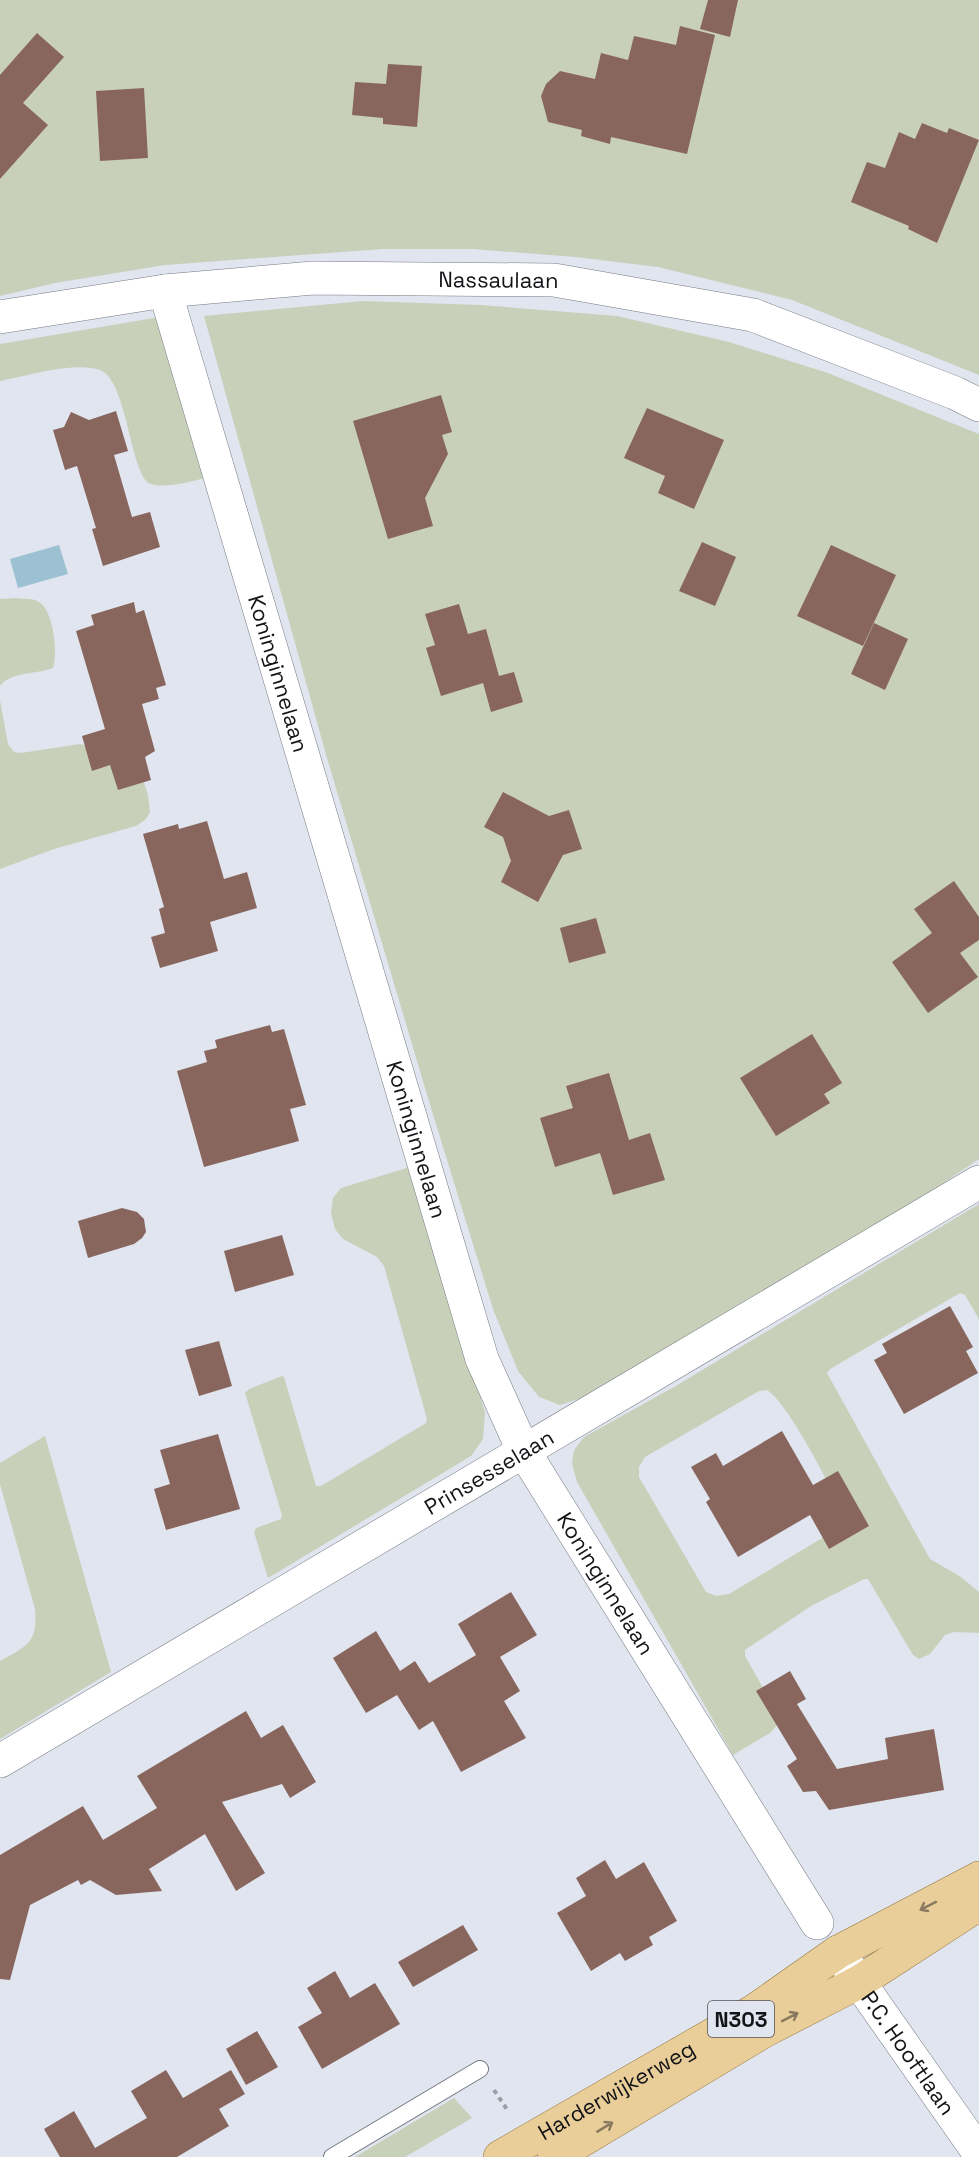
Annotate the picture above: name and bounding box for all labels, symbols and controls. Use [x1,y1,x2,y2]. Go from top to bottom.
street label: Nassaulaan [438,265,559,294]
street label: Koninginnelaan [242,592,315,755]
street label: Koninginnelaan [380,1057,453,1221]
street label: Prinsesselaan [419,1423,559,1521]
street label: Koninginnelaan [551,1507,661,1660]
one-way arrow [919,1900,937,1912]
street label: P.C. Hooftlaan [855,1985,962,2120]
road number: N303 [708,2001,774,2037]
one-way arrow [781,2011,799,2022]
street label: Harderwijkerweg [533,2034,699,2146]
one-way arrow [596,2120,613,2133]

